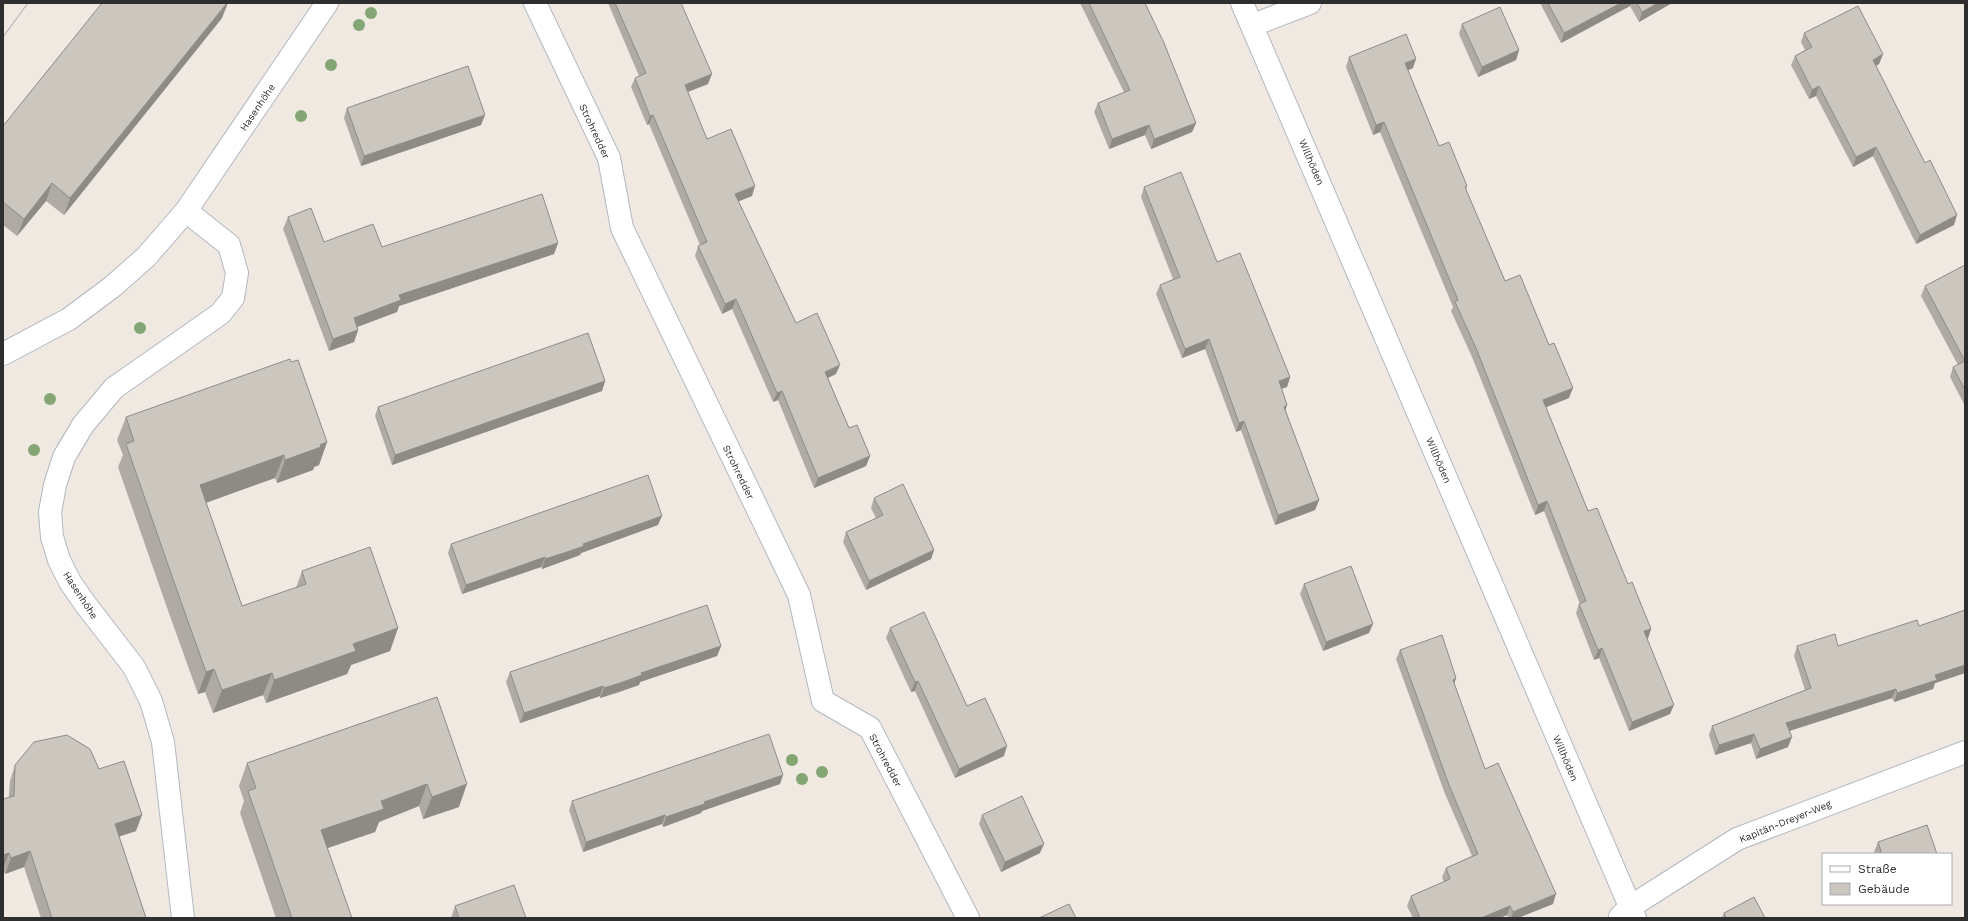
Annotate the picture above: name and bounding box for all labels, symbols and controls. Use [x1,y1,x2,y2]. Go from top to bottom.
street label: Hasenhöhe [238,82,277,133]
street label: Strohredder [577,102,612,160]
street label: Willhöden [1297,138,1326,187]
street label: Willhöden [1424,436,1453,485]
street label: Strohredder [721,443,756,501]
street label: Hasenhöhe [61,569,100,621]
street label: Strohredder [867,732,904,789]
street label: Willhöden [1551,734,1580,783]
street label: Kapitän-Dreyer-Weg [1738,798,1833,845]
legend [1822,853,1952,905]
text: Straße [1858,862,1897,876]
text: Gebäude [1858,882,1910,896]

